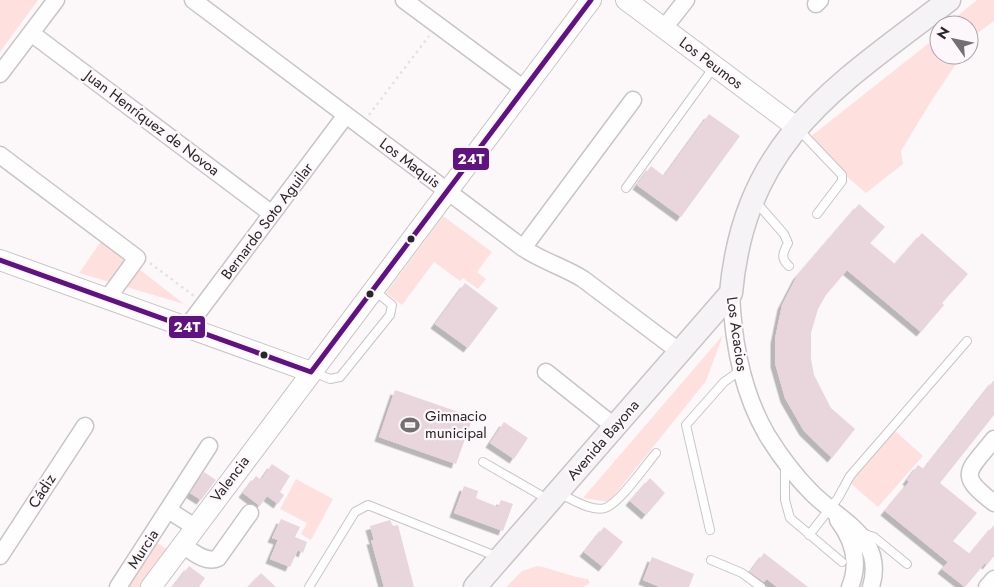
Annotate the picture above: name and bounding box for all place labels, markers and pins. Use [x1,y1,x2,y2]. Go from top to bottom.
unlabelled marker [406,234,416,244]
unlabelled marker [365,289,375,299]
unlabelled marker [259,350,269,360]
place label: Gimnacio municipal [425,405,487,444]
sports icon: Gimnacio municipal [399,414,421,436]

